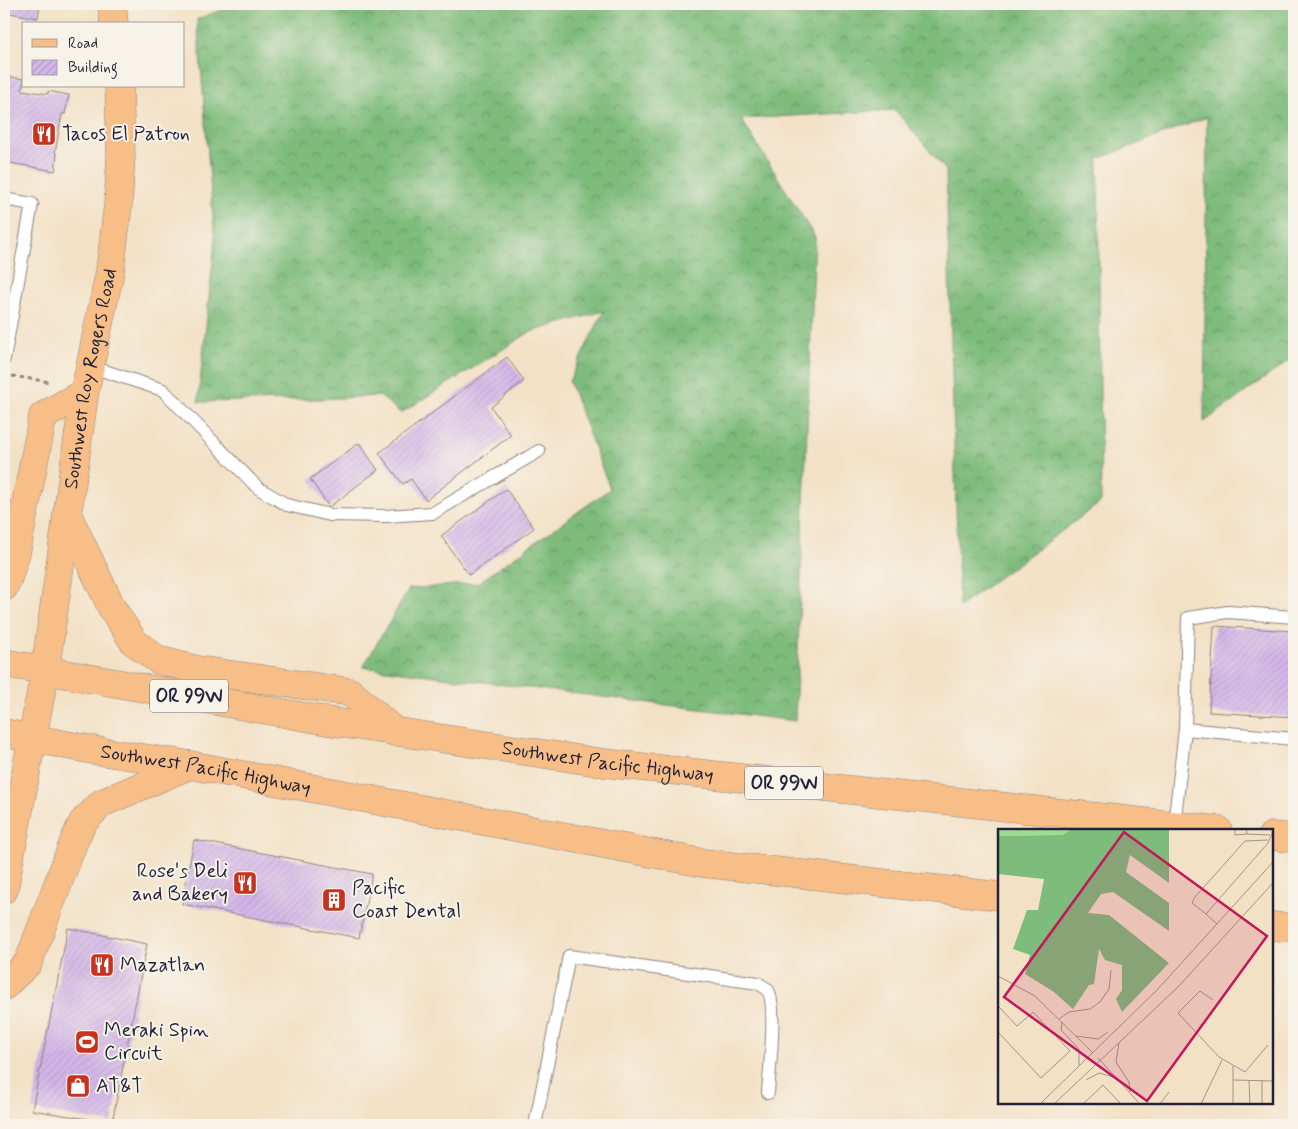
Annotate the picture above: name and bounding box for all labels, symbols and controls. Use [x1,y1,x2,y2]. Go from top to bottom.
legend [22,22,185,88]
text: Road [68,34,98,54]
text: Building [68,58,118,79]
restaurant icon: Tacos El Patron [31,121,57,147]
place label: Tacos El Patron [62,121,190,148]
street label: Southwest Roy Rogers Road [58,266,124,491]
road number: OR 99W [150,679,228,712]
street label: Southwest Pacific Highway [500,734,715,788]
street label: Southwest Pacific Highway [99,738,313,801]
road number: OR 99W [745,766,823,800]
inset map [998,829,1273,1104]
place label: Rose's Deli and Bakery [132,858,228,908]
restaurant icon: Rose's Deli and Bakery [232,870,258,896]
place label: Pacific Coast Dental [352,875,461,925]
building icon: Pacific Coast Dental [321,887,347,913]
restaurant icon: Mazatlan [89,952,115,978]
place label: Mazatlan [120,952,205,979]
place label: Meraki Spin Circuit [104,1017,209,1067]
sports icon: Meraki Spin Circuit [74,1029,100,1055]
shop icon: AT&T [65,1073,91,1099]
place label: AT&T [96,1073,143,1100]

